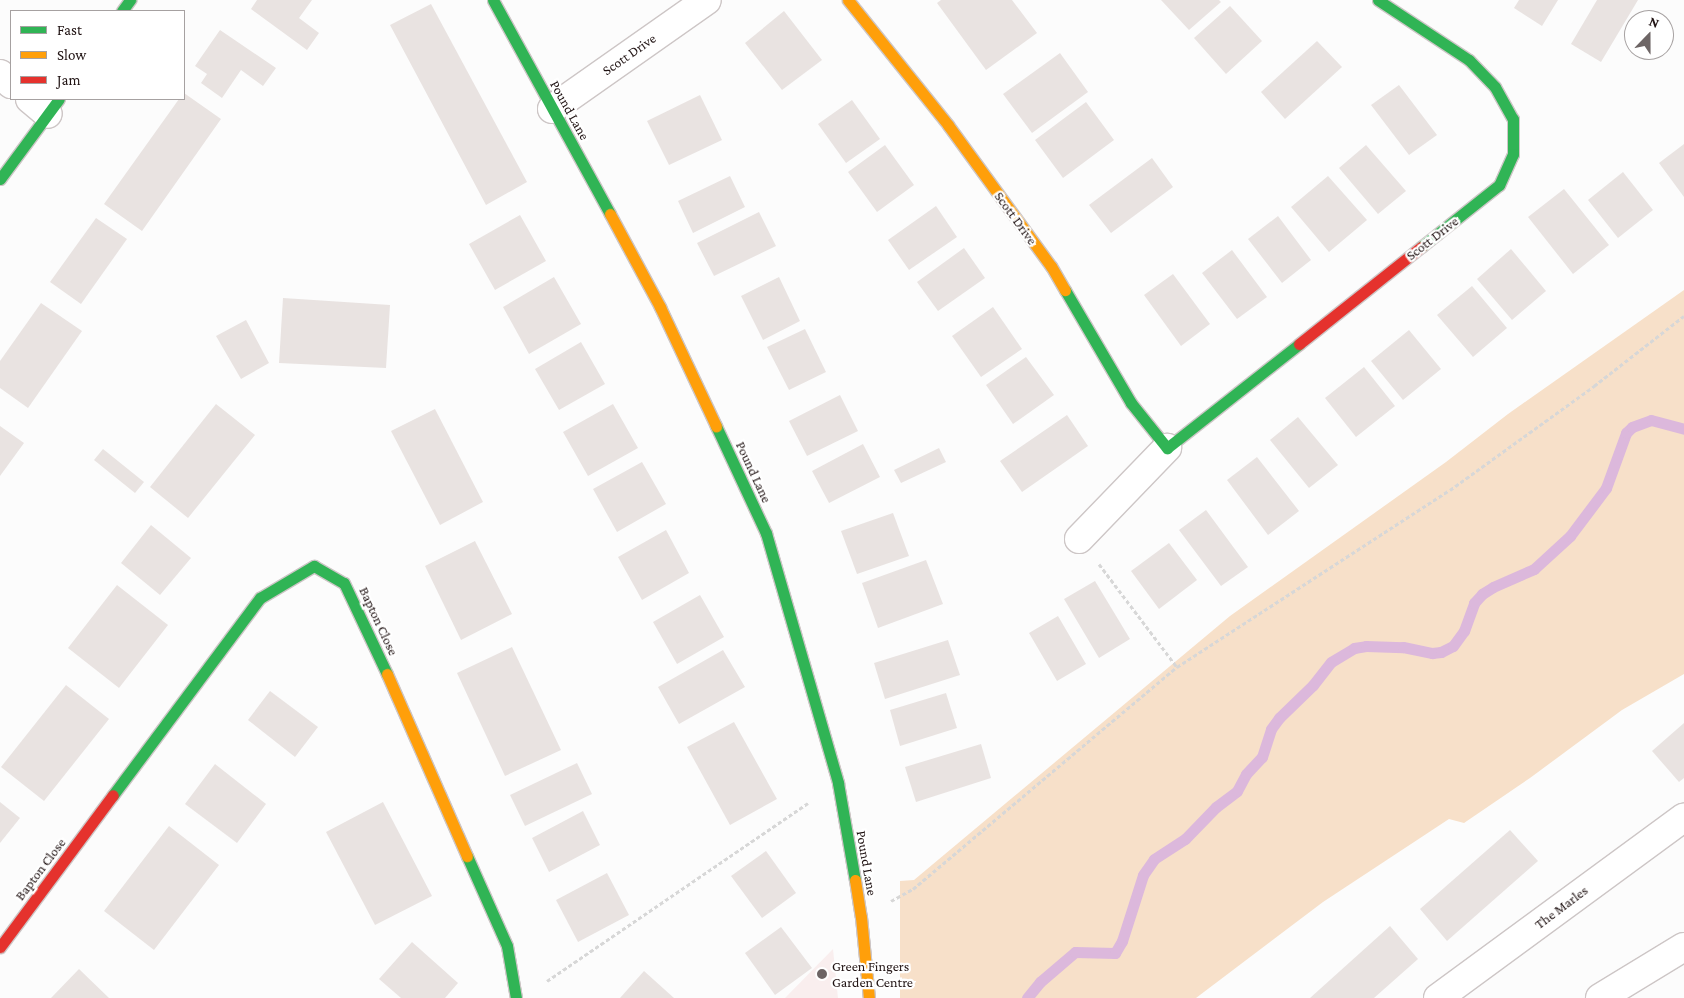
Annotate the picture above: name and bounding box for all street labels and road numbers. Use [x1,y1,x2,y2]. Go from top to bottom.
street label: Scott Drive [599,29,659,79]
street label: Pound Lane [547,77,593,143]
street label: Scott Drive [991,188,1041,248]
street label: Scott Drive [1403,212,1461,264]
street label: Pound Lane [732,439,776,505]
street label: Bapton Close [356,584,402,658]
street label: Pound Lane [853,829,881,897]
street label: Bapton Close [11,835,69,903]
street label: The Marles [1531,882,1591,932]

